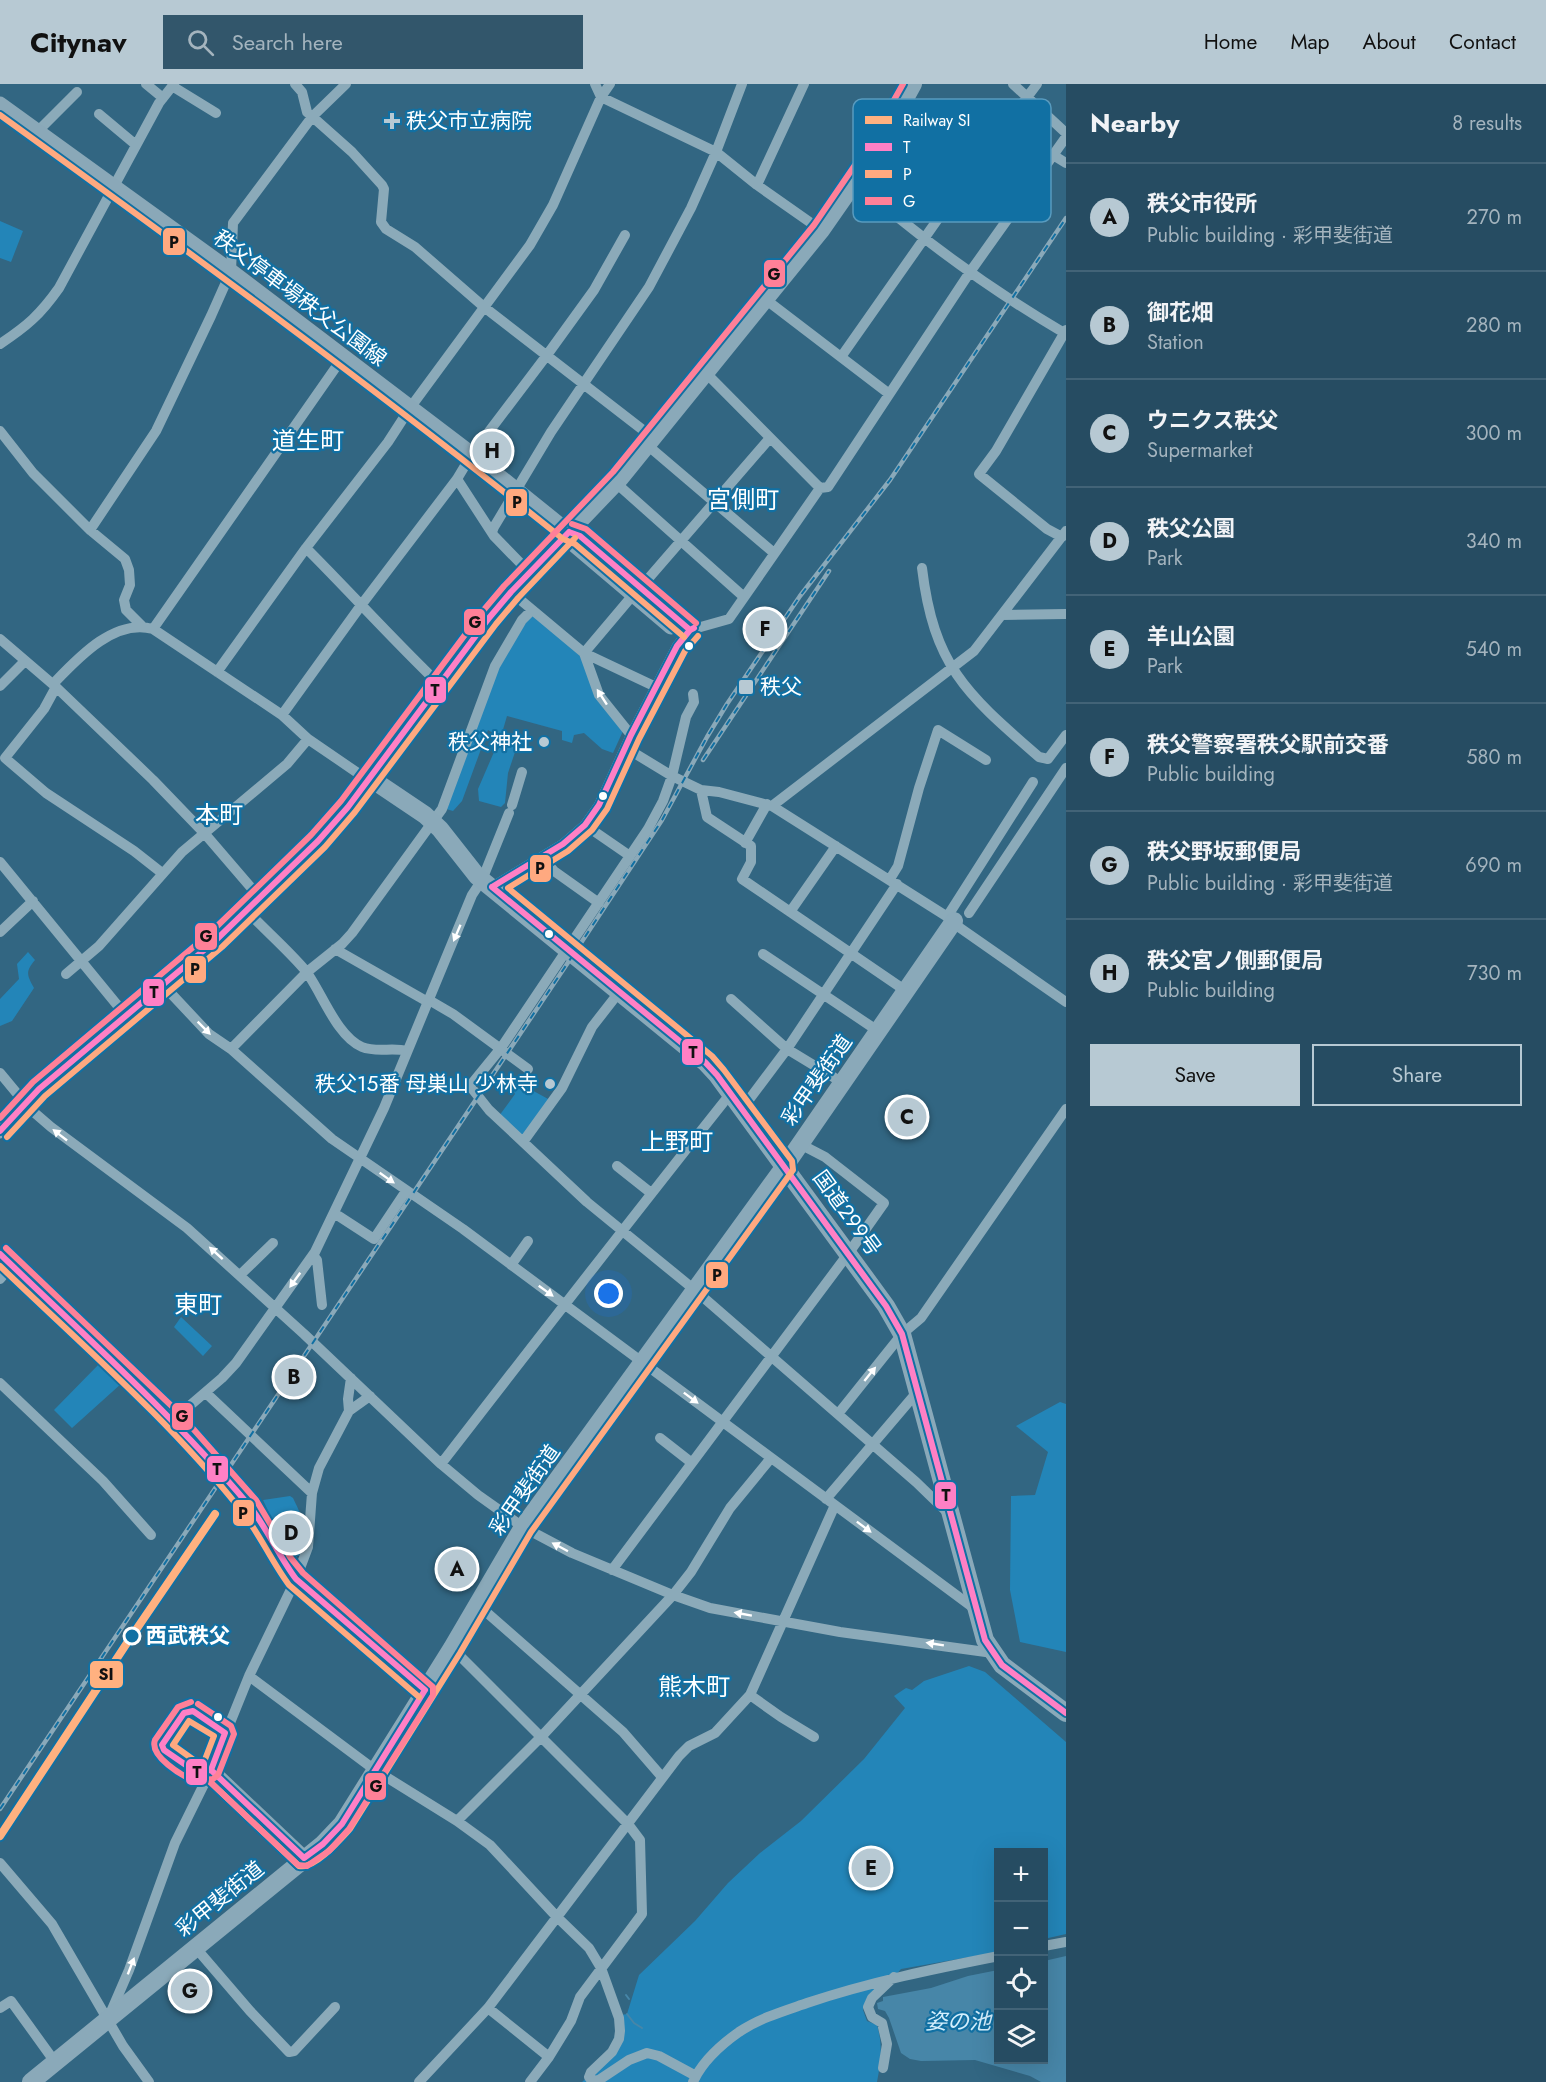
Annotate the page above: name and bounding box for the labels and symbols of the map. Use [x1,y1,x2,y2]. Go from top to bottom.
legend [853,99,1051,222]
place label: 秩父市立病院 [406,106,532,136]
text: Railway SI [903,109,971,132]
marker: 秩父市立病院 [383,112,401,130]
text: T [903,136,911,159]
text: P [903,163,912,186]
text: G [903,190,915,213]
street label: 秩父停車場秩父公園線 [207,223,393,373]
line badge: P [162,227,186,256]
text: P [169,231,179,254]
line badge: G [763,259,786,288]
text: G [767,263,781,286]
district label: 道生町 [272,423,344,458]
pin: H [472,428,512,473]
district label: 宮側町 [707,482,779,517]
line badge: P [505,488,528,517]
text: P [512,491,522,514]
pin: F [746,606,784,652]
line badge: G [463,608,486,636]
text: G [468,611,482,634]
unlabelled marker [683,640,695,652]
place label: 秩父 [760,672,802,702]
line badge: T [424,676,447,704]
marker: 秩父 [737,678,755,696]
text: T [431,679,440,702]
one-way arrow [597,689,608,705]
place label: 秩父神社 [448,727,532,757]
marker: 秩父神社 [537,735,551,749]
unlabelled marker [597,790,609,802]
district label: 本町 [195,797,243,832]
line badge: P [529,854,552,883]
text: P [535,857,545,880]
line badge: G [194,922,218,951]
one-way arrow [452,924,462,942]
text: G [199,925,213,948]
unlabelled marker [543,928,555,940]
line badge: P [184,955,207,984]
text: P [190,958,200,981]
line badge: T [142,978,165,1007]
text: T [150,981,159,1004]
one-way arrow [197,1021,211,1035]
street label: 彩甲斐街道 [775,1028,859,1132]
line badge: T [681,1038,704,1066]
text: T [689,1041,698,1064]
place label: 秩父15番 母巣山 少林寺 [315,1069,538,1099]
marker: 秩父15番 母巣山 少林寺 [543,1077,557,1091]
pin: C [888,1094,926,1140]
district label: 上野町 [641,1124,713,1159]
one-way arrow [53,1129,68,1141]
street label: 国道299号 [806,1164,888,1262]
one-way arrow [379,1172,395,1184]
one-way arrow [208,1246,223,1260]
line badge: P [705,1261,729,1289]
text: P [712,1264,722,1287]
one-way arrow [289,1272,301,1288]
your location [594,1279,623,1308]
one-way arrow [538,1285,554,1297]
district label: 東町 [174,1287,222,1322]
pin: B [274,1354,314,1400]
one-way arrow [864,1366,877,1382]
one-way arrow [683,1392,698,1404]
line badge: G [171,1402,194,1431]
text: G [175,1405,189,1428]
street label: 彩甲斐街道 [483,1438,567,1542]
line badge: T [206,1455,229,1483]
text: T [213,1458,222,1481]
line badge: T [934,1481,957,1510]
text: T [942,1484,951,1507]
line badge: P [232,1499,255,1527]
text: P [238,1502,248,1525]
pin: D [272,1510,310,1556]
one-way arrow [856,1521,872,1533]
one-way arrow [552,1542,569,1552]
pin: A [438,1546,476,1592]
one-way arrow [733,1609,752,1618]
place label: 西武秩父 [146,1621,230,1651]
marker: 西武秩父 [123,1627,141,1645]
one-way arrow [926,1640,945,1649]
line badge: SI [89,1660,124,1689]
text: SI [98,1663,114,1686]
district label: 熊木町 [658,1669,730,1704]
unlabelled marker [212,1711,224,1723]
line badge: T [185,1758,208,1786]
text: T [193,1761,202,1784]
line badge: G [364,1772,387,1801]
text: G [369,1775,383,1798]
pin: E [852,1846,890,1890]
street label: 彩甲斐街道 [170,1854,270,1944]
one-way arrow [126,1956,136,1974]
pin: G [170,1968,210,2014]
water label: 姿の池 [925,2005,993,2037]

